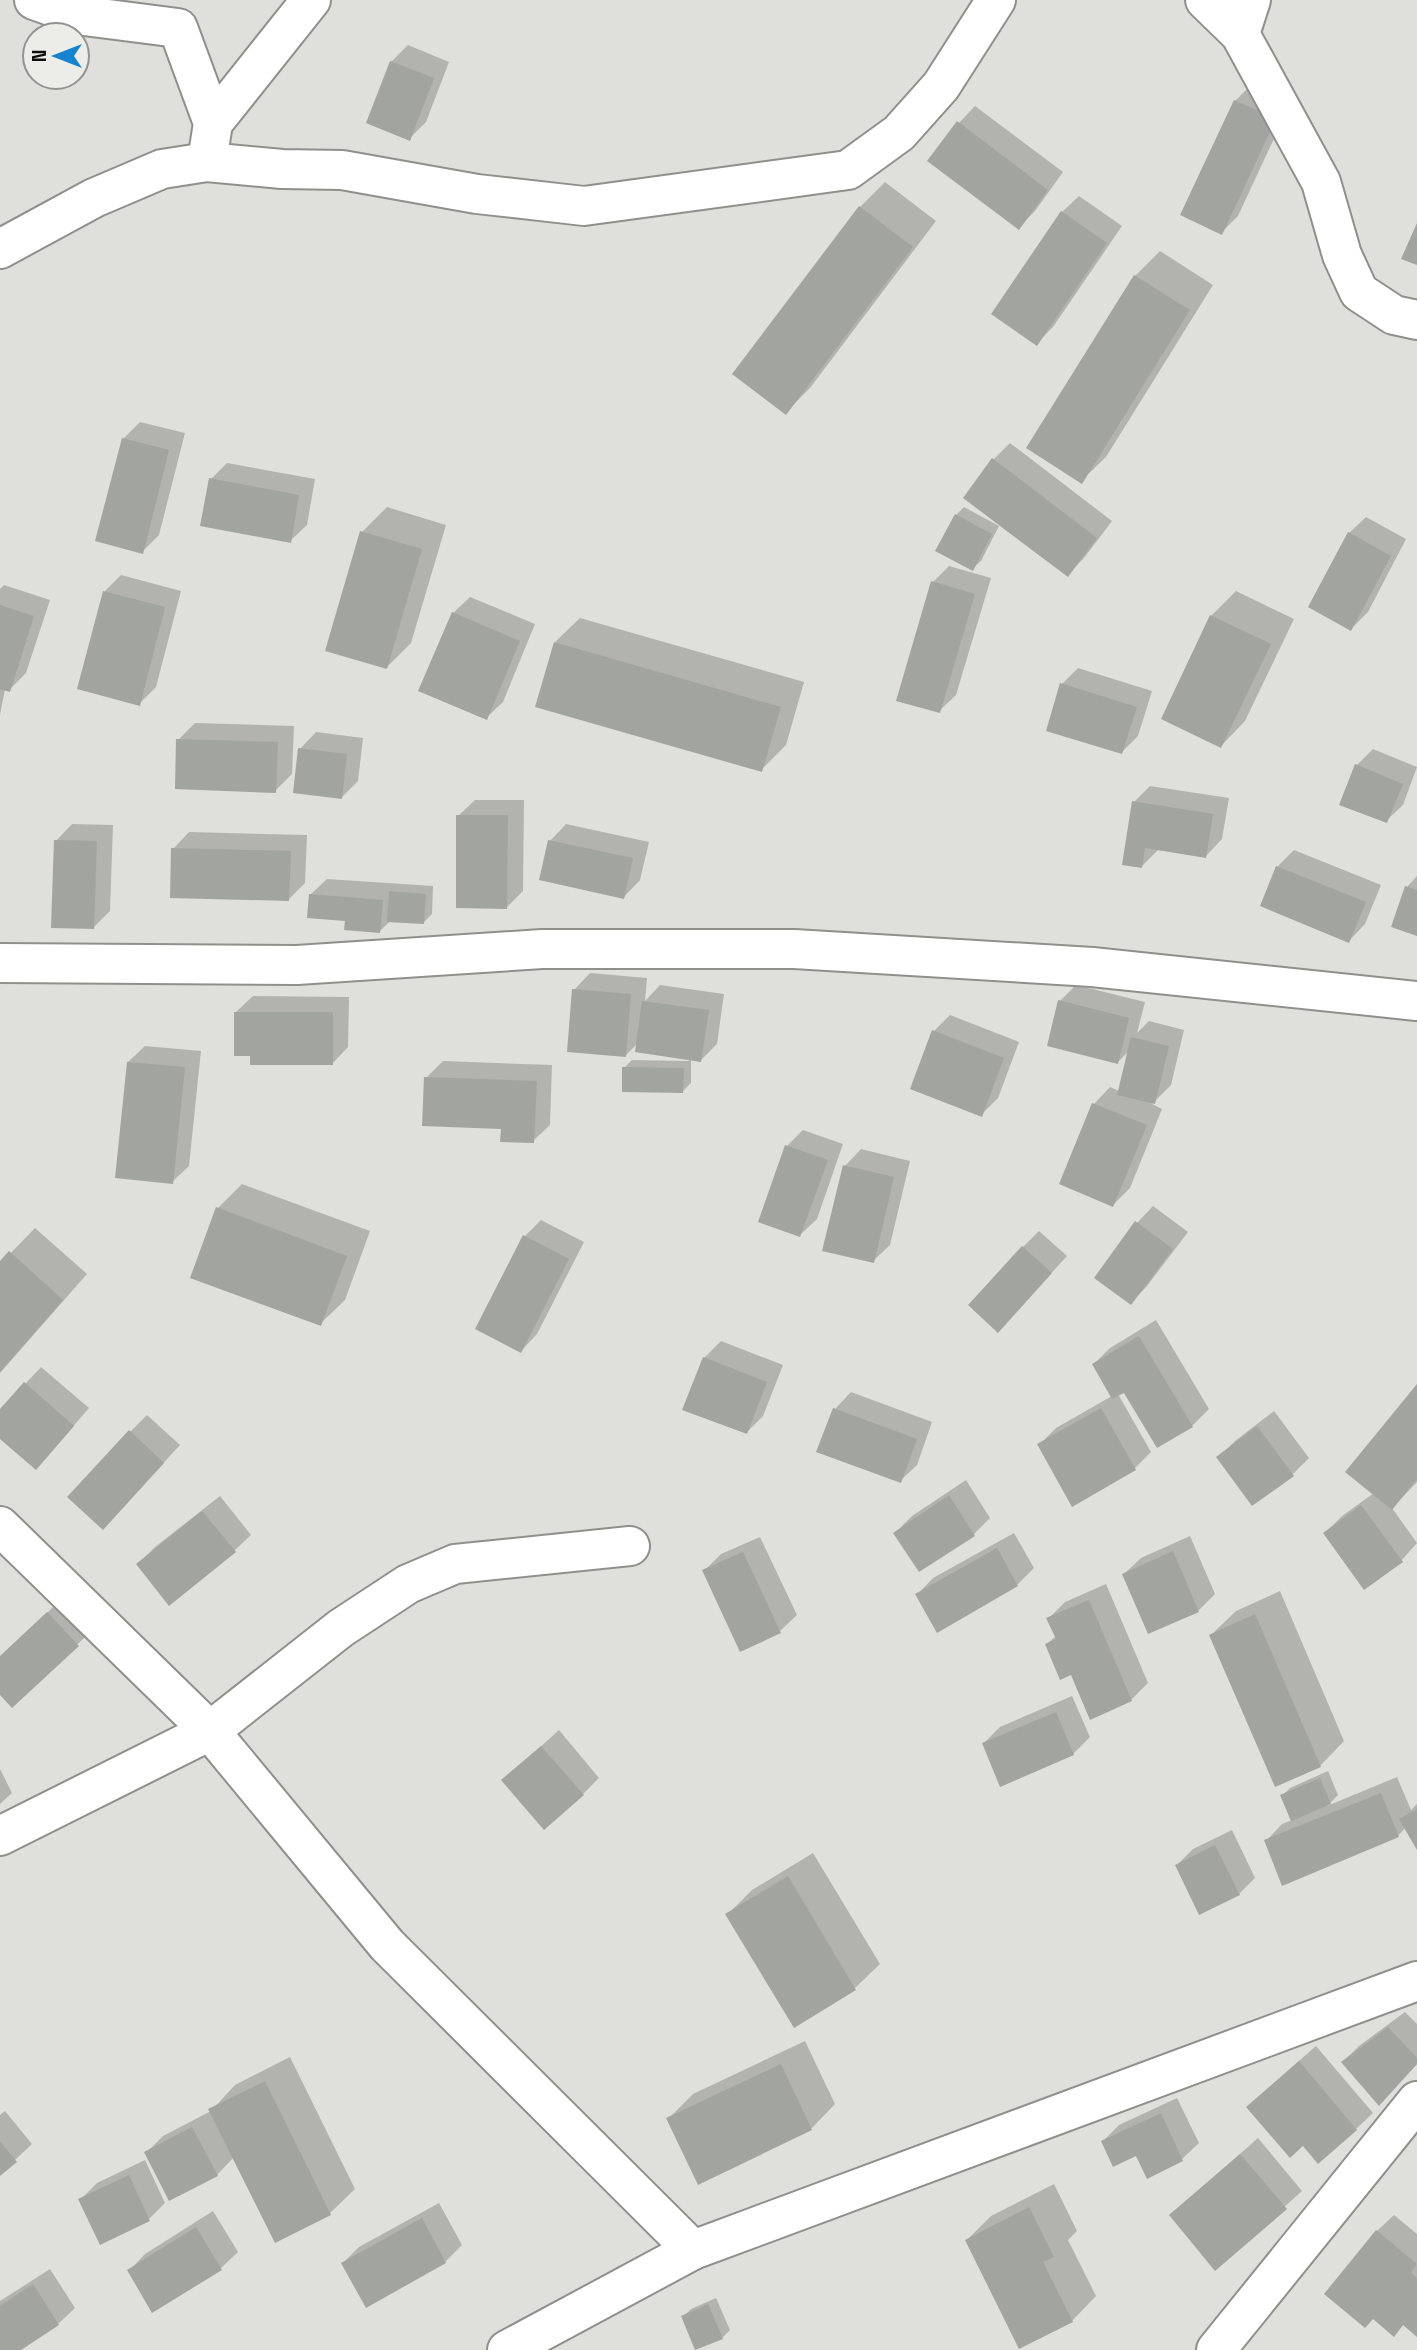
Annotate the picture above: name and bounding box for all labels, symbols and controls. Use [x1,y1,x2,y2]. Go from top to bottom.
north arrow [21,21,91,91]
text: N [27,50,52,62]

